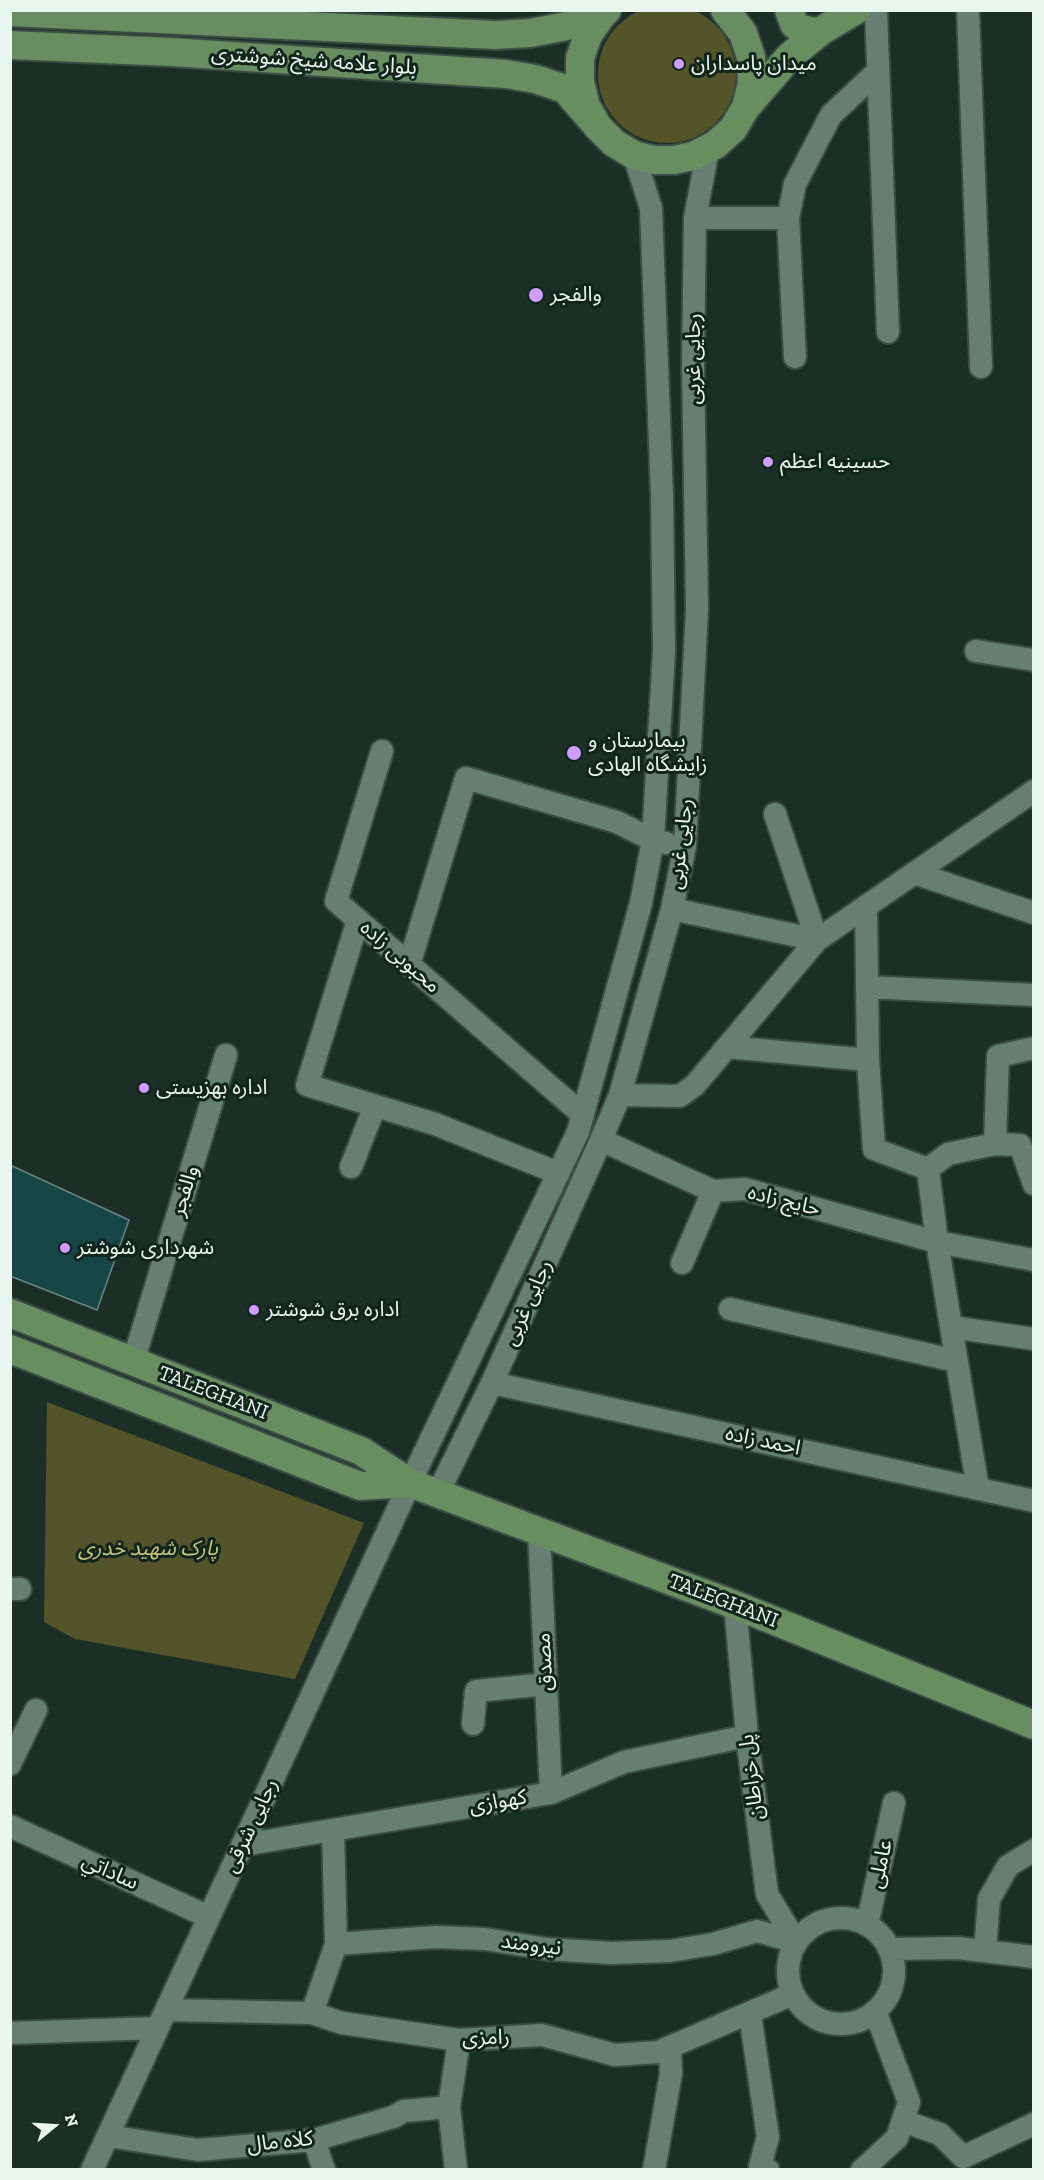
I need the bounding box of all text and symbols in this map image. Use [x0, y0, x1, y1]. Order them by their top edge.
street label: بلوار علامه شیخ شوشتری [210, 41, 418, 81]
place label: میدان پاسداران [691, 51, 817, 77]
marker: میدان پاسداران [672, 57, 686, 71]
place label: والفجر [550, 282, 602, 308]
marker: والفجر [527, 286, 545, 304]
street label: رجایی غربی [681, 313, 707, 405]
place label: حسینیه اعظم [780, 449, 890, 475]
marker: حسینیه اعظم [761, 455, 775, 469]
place label: بیمارستان و زایشگاه الهادی [588, 728, 708, 778]
marker: بیمارستان و زایشگاه الهادی [565, 744, 583, 762]
street label: رجایی غربی [663, 797, 699, 891]
street label: محبوبی زاده [355, 915, 445, 999]
place label: اداره بهزیستی [156, 1075, 268, 1101]
marker: اداره بهزیستی [137, 1081, 151, 1095]
street label: والفجر [165, 1162, 205, 1220]
street label: حایج زاده [745, 1180, 823, 1222]
place label: شهرداری شوشتر [77, 1235, 214, 1261]
marker: شهرداری شوشتر [58, 1241, 72, 1255]
street label: رجایی غربی [498, 1256, 558, 1350]
place label: اداره برق شوشتر [266, 1297, 399, 1323]
marker: اداره برق شوشتر [247, 1303, 261, 1317]
street label: TALEGHANI [155, 1361, 271, 1425]
street label: احمد زاده [723, 1421, 803, 1461]
park label: پارک شهید خدری [78, 1536, 218, 1562]
street label: TALEGHANI [665, 1569, 781, 1633]
street label: مصدق [531, 1632, 559, 1692]
street label: پل خراطان [734, 1733, 770, 1821]
street label: رجایی شرقی [218, 1775, 284, 1877]
street label: کهوازی [467, 1785, 529, 1819]
street label: عاملی [864, 1837, 898, 1891]
street label: ساداتي [78, 1848, 142, 1896]
street label: نیرومند [499, 1929, 563, 1961]
street label: رامزی [462, 2025, 510, 2051]
north arrow [24, 2096, 84, 2156]
text: N [61, 2112, 83, 2129]
street label: کلاه مال [246, 2126, 314, 2158]

